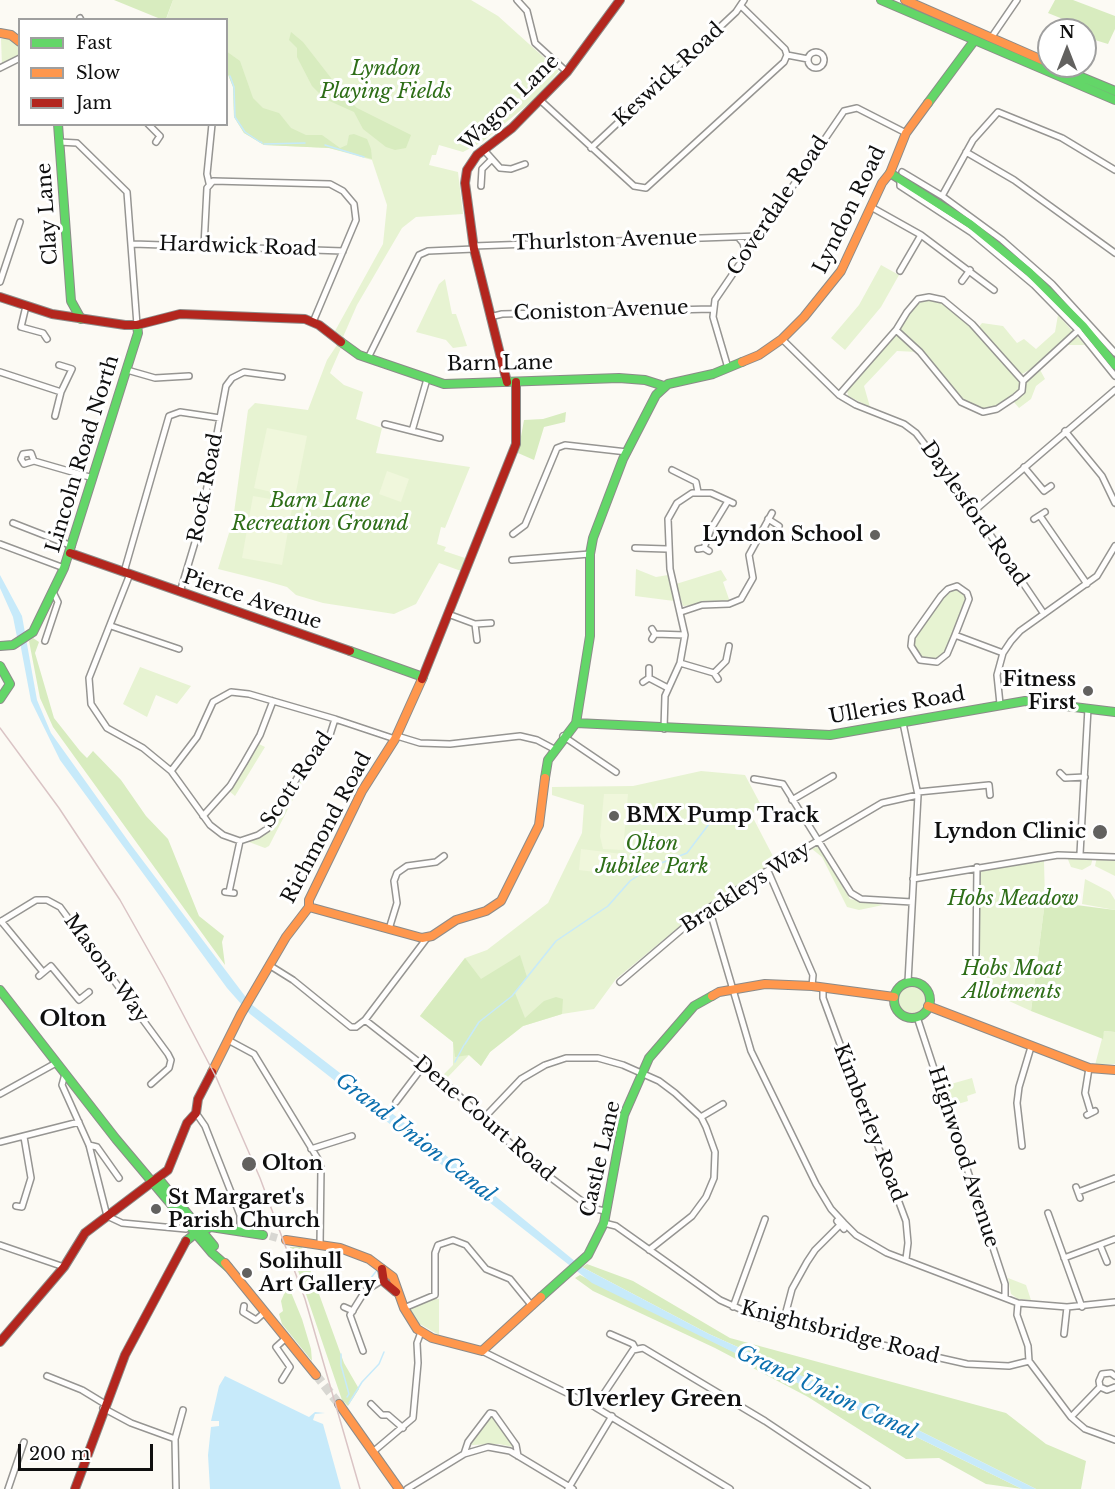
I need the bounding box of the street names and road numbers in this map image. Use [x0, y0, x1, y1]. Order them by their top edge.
street label: Keswick Road [609, 18, 729, 132]
street label: Wagon Lane [456, 50, 564, 156]
street label: Coverdale Road [723, 132, 833, 280]
street label: Lyndon Road [809, 142, 891, 278]
street label: Clay Lane [32, 162, 64, 266]
street label: Thurlston Avenue [512, 226, 698, 256]
street label: Hardwick Road [159, 232, 317, 262]
street label: Coniston Avenue [513, 296, 689, 326]
street label: Barn Lane [447, 351, 553, 377]
street label: Lincoln Road North [42, 352, 124, 556]
street label: Rock Road [184, 431, 228, 545]
street label: Daylesford Road [915, 437, 1033, 591]
street label: Pierce Avenue [179, 565, 325, 635]
street label: Ulleries Road [827, 682, 967, 730]
street label: Scott Road [256, 727, 338, 833]
street label: Richmond Road [277, 748, 377, 908]
street label: Brackleys Way [677, 837, 815, 939]
street label: Masons Way [58, 910, 154, 1028]
street label: Kimberley Road [828, 1041, 910, 1205]
street label: Dene Court Road [409, 1051, 559, 1187]
street label: Highwood Avenue [922, 1063, 1004, 1251]
street label: Castle Lane [576, 1099, 626, 1219]
street label: Knightsbridge Road [738, 1297, 942, 1369]

